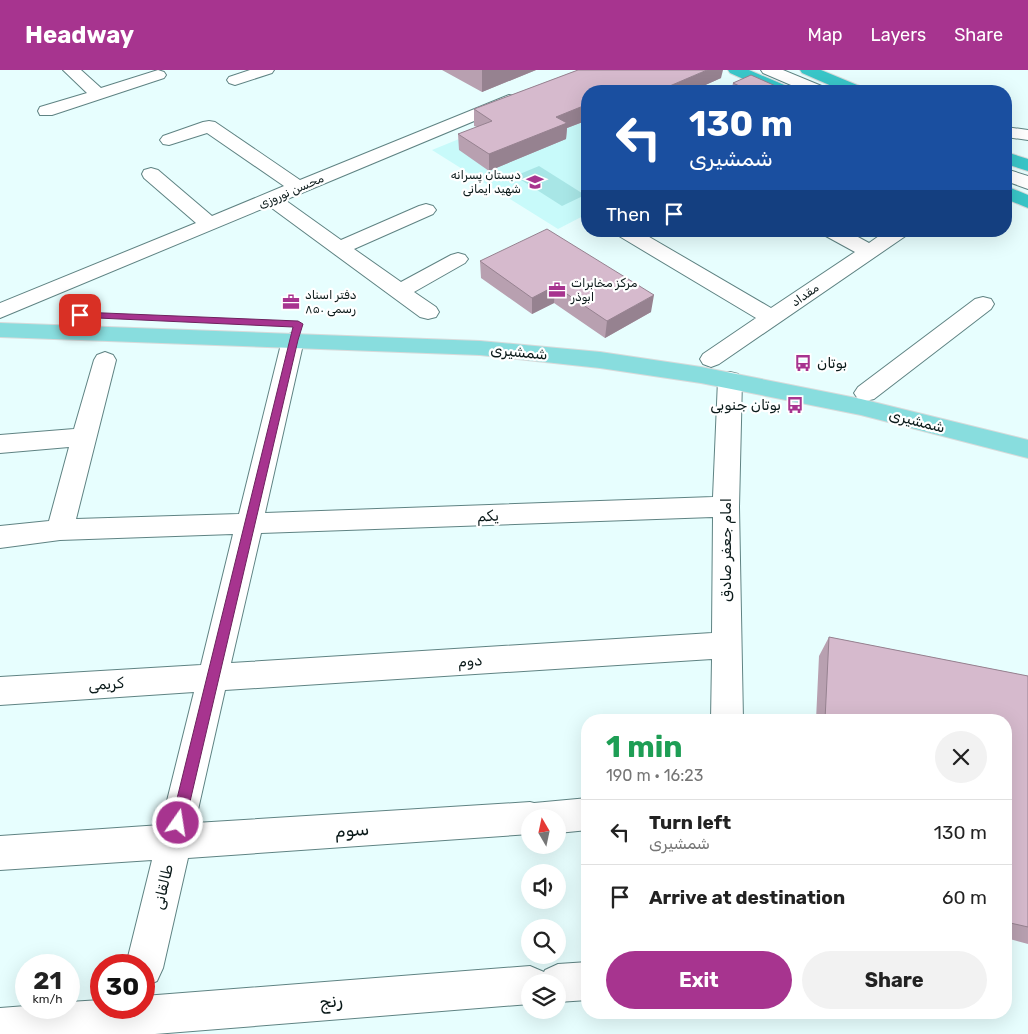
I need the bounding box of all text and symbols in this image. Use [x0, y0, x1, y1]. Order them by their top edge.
text: Headway [25, 21, 134, 49]
text: Map [808, 24, 843, 46]
text: Layers [871, 24, 926, 46]
text: Share [954, 24, 1003, 46]
text: 130 m [689, 103, 793, 145]
icon: left [606, 105, 671, 170]
text: شمشیری [689, 145, 773, 172]
place label: دبستان پسرانه شهید ایمانی [451, 168, 521, 197]
street label: محسن نوروزی [256, 171, 327, 212]
school or university icon: دبستان پسرانه شهید ایمانی [525, 172, 545, 192]
icon: arrive [660, 200, 688, 228]
text: Then [606, 203, 650, 226]
place label: مرکز مخابرات ابوذر [570, 276, 638, 305]
office icon: مرکز مخابرات ابوذر [547, 280, 567, 300]
street label: مقداد [789, 280, 822, 309]
place label: دفتر اسناد رسمی ۸۵۰ [305, 288, 357, 317]
office icon: دفتر اسناد رسمی ۸۵۰ [281, 292, 301, 312]
pin [59, 294, 101, 336]
icon: arrive [66, 301, 94, 329]
street label: شمشیری [490, 341, 548, 363]
bus stop icon: بوتان [793, 353, 813, 373]
place label: بوتان [817, 354, 847, 372]
bus stop icon: بوتان جنوبی [785, 395, 805, 415]
place label: بوتان جنوبی [710, 396, 781, 414]
street label: شمشیری [887, 405, 947, 437]
street label: امام جعفر صادق [717, 498, 736, 602]
street label: یکم [477, 507, 499, 526]
street label: دوم [457, 651, 483, 672]
street label: کریمی [88, 674, 125, 694]
text: 1 min [606, 729, 683, 765]
button: close [935, 731, 987, 783]
text: 190 m · 16:23 [606, 766, 703, 785]
position arrow [151, 796, 203, 848]
north arrow [521, 809, 566, 854]
map controls [521, 809, 566, 1019]
text: Turn left [649, 811, 731, 834]
street label: سوم [334, 818, 370, 842]
icon: left [606, 818, 634, 846]
text: 130 m [934, 821, 987, 844]
text: شمشیری [649, 834, 710, 853]
street label: طالقانی [149, 863, 177, 911]
button: sound [521, 864, 566, 909]
icon: arrive [606, 883, 634, 911]
text: Arrive at destination [649, 886, 845, 909]
text: 60 m [942, 886, 987, 909]
button: search [521, 919, 566, 964]
button: Exit [606, 951, 792, 1009]
button: Share [802, 951, 987, 1009]
speed limit sign: 30 [90, 954, 155, 1019]
text: 21 [33, 966, 62, 995]
button: layers [521, 974, 566, 1019]
street label: رنج [318, 989, 344, 1014]
text: km/h [33, 992, 62, 1006]

